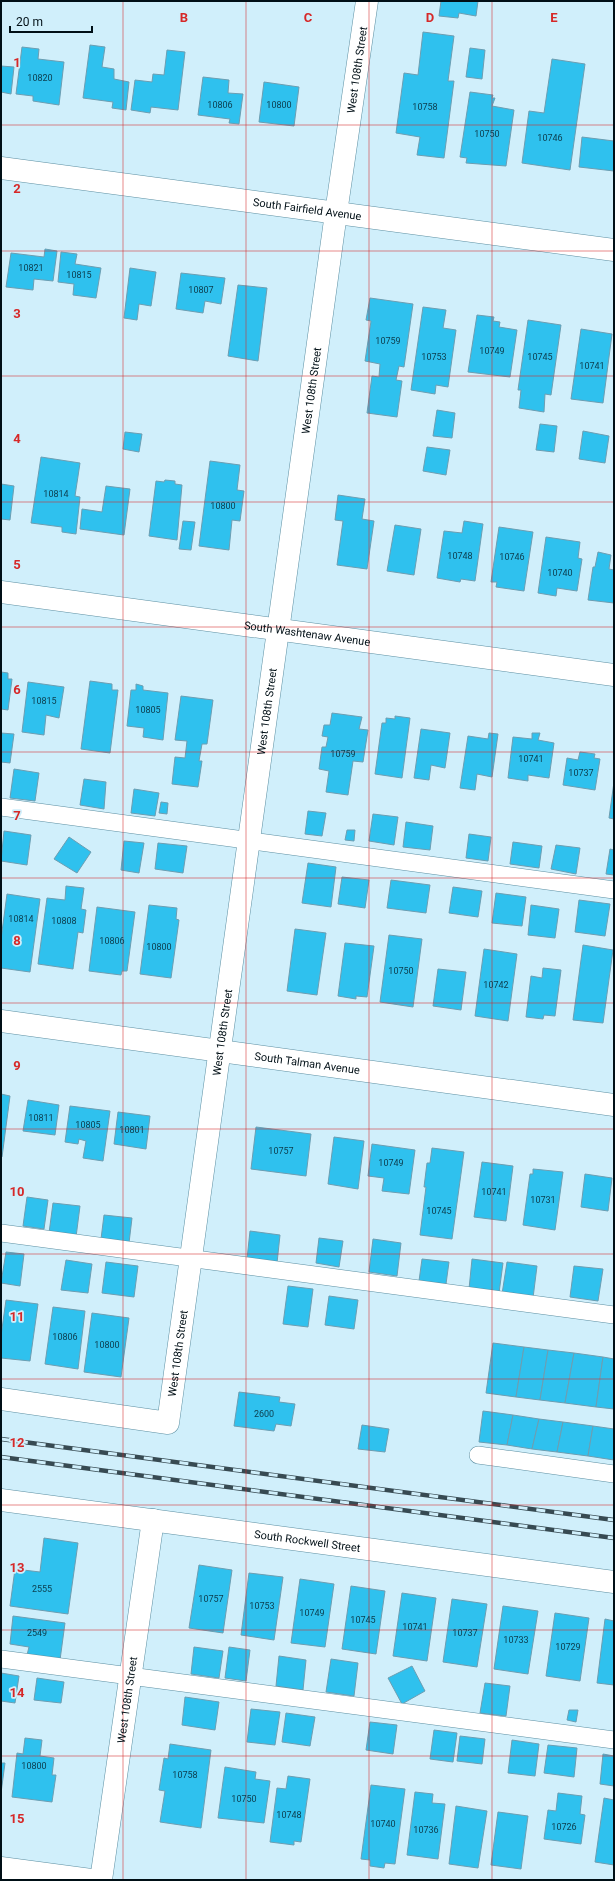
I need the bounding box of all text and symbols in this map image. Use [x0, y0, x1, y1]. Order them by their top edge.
scale bar [10, 8, 92, 34]
text: B [180, 10, 188, 25]
text: C [304, 10, 313, 25]
text: D [426, 10, 434, 25]
text: E [550, 10, 558, 25]
text: 20 m [16, 15, 43, 29]
street label: West 108th Street [344, 25, 370, 114]
text: 1 [13, 55, 21, 70]
house number: 10820 [27, 73, 53, 83]
house number: 10806 [207, 100, 233, 110]
house number: 10800 [266, 100, 292, 110]
house number: 10758 [412, 102, 438, 112]
house number: 10750 [474, 129, 500, 139]
house number: 10746 [537, 133, 563, 143]
text: 2 [13, 181, 21, 196]
street label: South Fairfield Avenue [252, 195, 362, 223]
house number: 10821 [18, 263, 44, 273]
house number: 10815 [66, 270, 92, 280]
house number: 10807 [188, 285, 214, 295]
text: 3 [13, 306, 21, 321]
house number: 10759 [375, 336, 401, 346]
street label: West 108th Street [299, 346, 324, 435]
house number: 10749 [479, 346, 505, 356]
house number: 10753 [421, 352, 447, 362]
house number: 10745 [527, 352, 553, 362]
house number: 10741 [579, 361, 605, 371]
text: 4 [13, 431, 21, 446]
house number: 10814 [43, 489, 69, 499]
house number: 10800 [210, 501, 236, 511]
house number: 10748 [447, 551, 473, 561]
house number: 10746 [499, 552, 525, 562]
text: 5 [13, 557, 21, 572]
house number: 10740 [547, 568, 573, 578]
street label: South Washtenaw Avenue [243, 618, 371, 648]
street label: West 108th Street [254, 667, 279, 756]
text: 6 [13, 682, 21, 697]
house number: 10815 [31, 696, 57, 706]
house number: 10805 [135, 705, 161, 715]
house number: 10759 [330, 749, 356, 759]
house number: 10741 [518, 754, 544, 764]
house number: 10737 [568, 768, 594, 778]
text: 7 [13, 808, 21, 823]
house number: 10814 [8, 914, 34, 924]
house number: 10808 [51, 916, 77, 926]
text: 8 [13, 933, 21, 948]
house number: 10806 [99, 936, 125, 946]
house number: 10800 [146, 942, 172, 952]
house number: 10750 [388, 966, 414, 976]
house number: 10742 [483, 980, 509, 990]
street label: West 108th Street [210, 988, 235, 1077]
street label: South Talman Avenue [254, 1049, 361, 1077]
text: 9 [13, 1058, 21, 1073]
house number: 10811 [28, 1113, 54, 1123]
house number: 10805 [75, 1120, 101, 1130]
house number: 10801 [119, 1125, 145, 1135]
house number: 10757 [268, 1146, 294, 1156]
house number: 10749 [378, 1158, 404, 1168]
text: 10 [10, 1184, 24, 1199]
house number: 10741 [481, 1187, 507, 1197]
house number: 10731 [530, 1195, 556, 1205]
house number: 10745 [426, 1206, 452, 1216]
text: 11 [10, 1309, 24, 1324]
street label: West 108th Street [165, 1309, 190, 1398]
house number: 10806 [52, 1332, 78, 1342]
house number: 10800 [94, 1340, 120, 1350]
house number: 2600 [254, 1409, 274, 1419]
text: 12 [10, 1435, 24, 1450]
street label: South Rockwell Street [253, 1527, 362, 1555]
text: 13 [10, 1560, 24, 1575]
house number: 2555 [32, 1584, 52, 1594]
house number: 10757 [198, 1594, 224, 1604]
house number: 10753 [249, 1601, 275, 1611]
house number: 10749 [299, 1608, 325, 1618]
house number: 10745 [350, 1615, 376, 1625]
house number: 10741 [402, 1622, 428, 1632]
house number: 2549 [27, 1628, 47, 1638]
house number: 10737 [452, 1628, 478, 1638]
house number: 10733 [503, 1635, 529, 1645]
house number: 10729 [555, 1642, 581, 1652]
street label: West 108th Street [114, 1655, 140, 1744]
text: 14 [10, 1685, 25, 1700]
house number: 10800 [21, 1761, 47, 1771]
house number: 10758 [172, 1770, 198, 1780]
house number: 10750 [231, 1794, 257, 1804]
house number: 10748 [276, 1810, 302, 1820]
text: 15 [10, 1811, 24, 1826]
house number: 10740 [370, 1819, 396, 1829]
house number: 10726 [551, 1822, 577, 1832]
house number: 10736 [413, 1825, 439, 1835]

